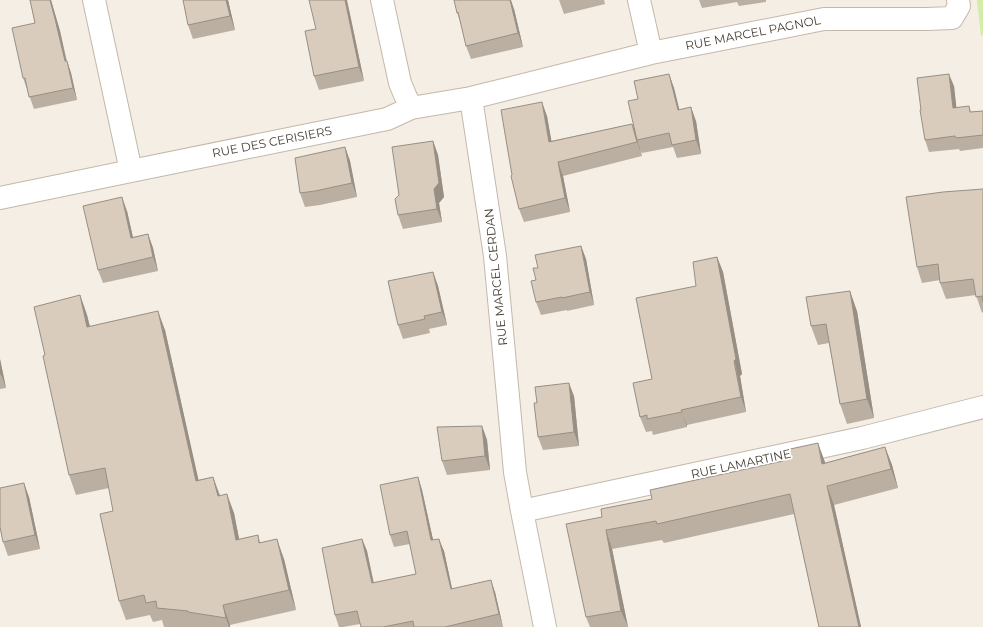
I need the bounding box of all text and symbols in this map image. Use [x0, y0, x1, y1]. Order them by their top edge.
street label: RUE MARCEL PAGNOL [684, 12, 822, 53]
street label: RUE DES CERISIERS [211, 123, 333, 160]
street label: RUE MARCEL CERDAN [481, 208, 510, 347]
street label: RUE LAMARTINE [689, 446, 792, 481]

